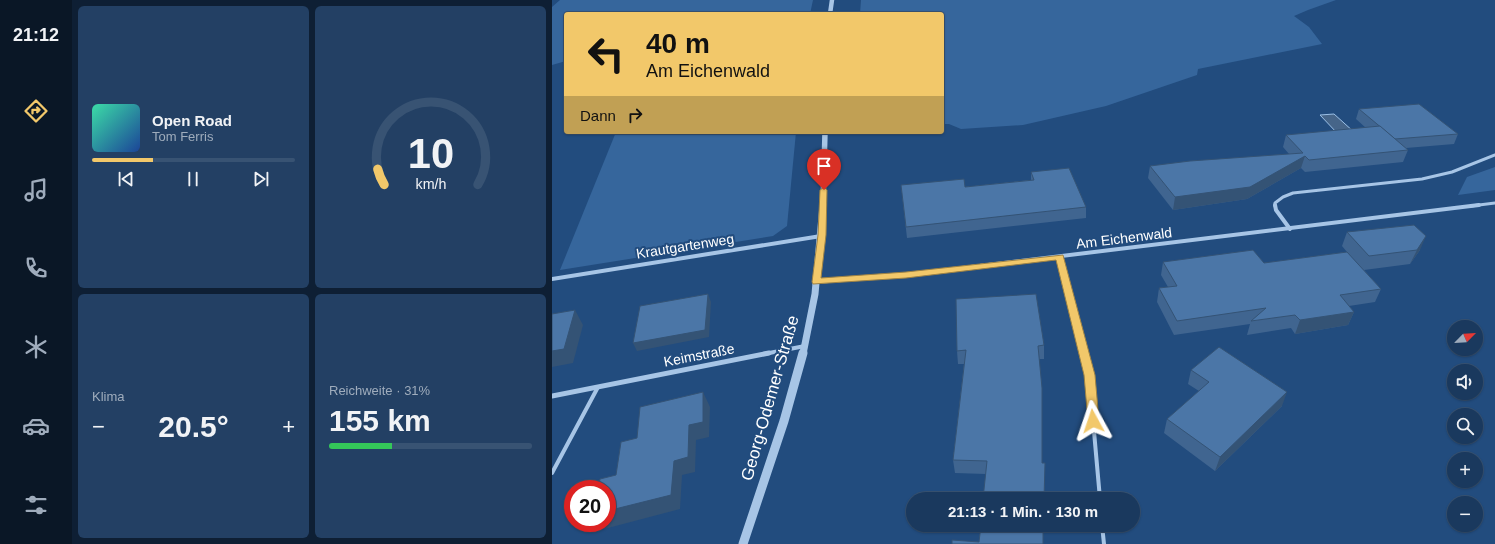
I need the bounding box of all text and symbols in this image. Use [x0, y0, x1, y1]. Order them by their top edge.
text: 21:12 [13, 25, 59, 45]
icon: left [580, 28, 632, 80]
text: 40 m [646, 28, 710, 59]
text: Am Eichenwald [646, 61, 770, 81]
icon: directions [22, 97, 50, 125]
icon: right [624, 104, 646, 126]
text: Dann [580, 107, 616, 124]
text: Open Road [152, 112, 232, 129]
text: Tom Ferris [152, 129, 213, 144]
text: 10 [407, 130, 454, 177]
pin [807, 149, 841, 190]
icon: arrive [813, 155, 835, 177]
icon: previous [115, 168, 137, 190]
icon: pause [182, 168, 204, 190]
icon: next [250, 168, 272, 190]
icon: music [22, 176, 50, 204]
text: km/h [415, 176, 446, 192]
street label: Am Eichenwald [1075, 224, 1173, 252]
street label: Krautgartenweg [635, 230, 735, 262]
icon: phone [22, 254, 50, 282]
street label: Georg-Odemer-Straße [737, 313, 803, 483]
north arrow [1447, 320, 1483, 356]
map controls [1447, 320, 1483, 532]
icon: climate [22, 333, 50, 361]
street label: Keimstraße [662, 340, 736, 370]
button: sound [1447, 364, 1483, 400]
text: Reichweite · 31% [329, 383, 430, 398]
text: Klima [92, 389, 125, 404]
position arrow [1072, 400, 1114, 442]
text: 155 km [329, 404, 431, 437]
button: search [1447, 408, 1483, 444]
text: 20.5° [158, 410, 229, 443]
icon: car [22, 412, 50, 440]
text: − [92, 414, 105, 439]
text: + [282, 414, 295, 439]
button: + [1447, 452, 1483, 488]
speed limit sign: 20 [564, 480, 616, 532]
icon: filters [22, 491, 50, 519]
button: − [1447, 496, 1483, 532]
text: 21:13 · 1 Min. · 130 m [948, 503, 1098, 520]

